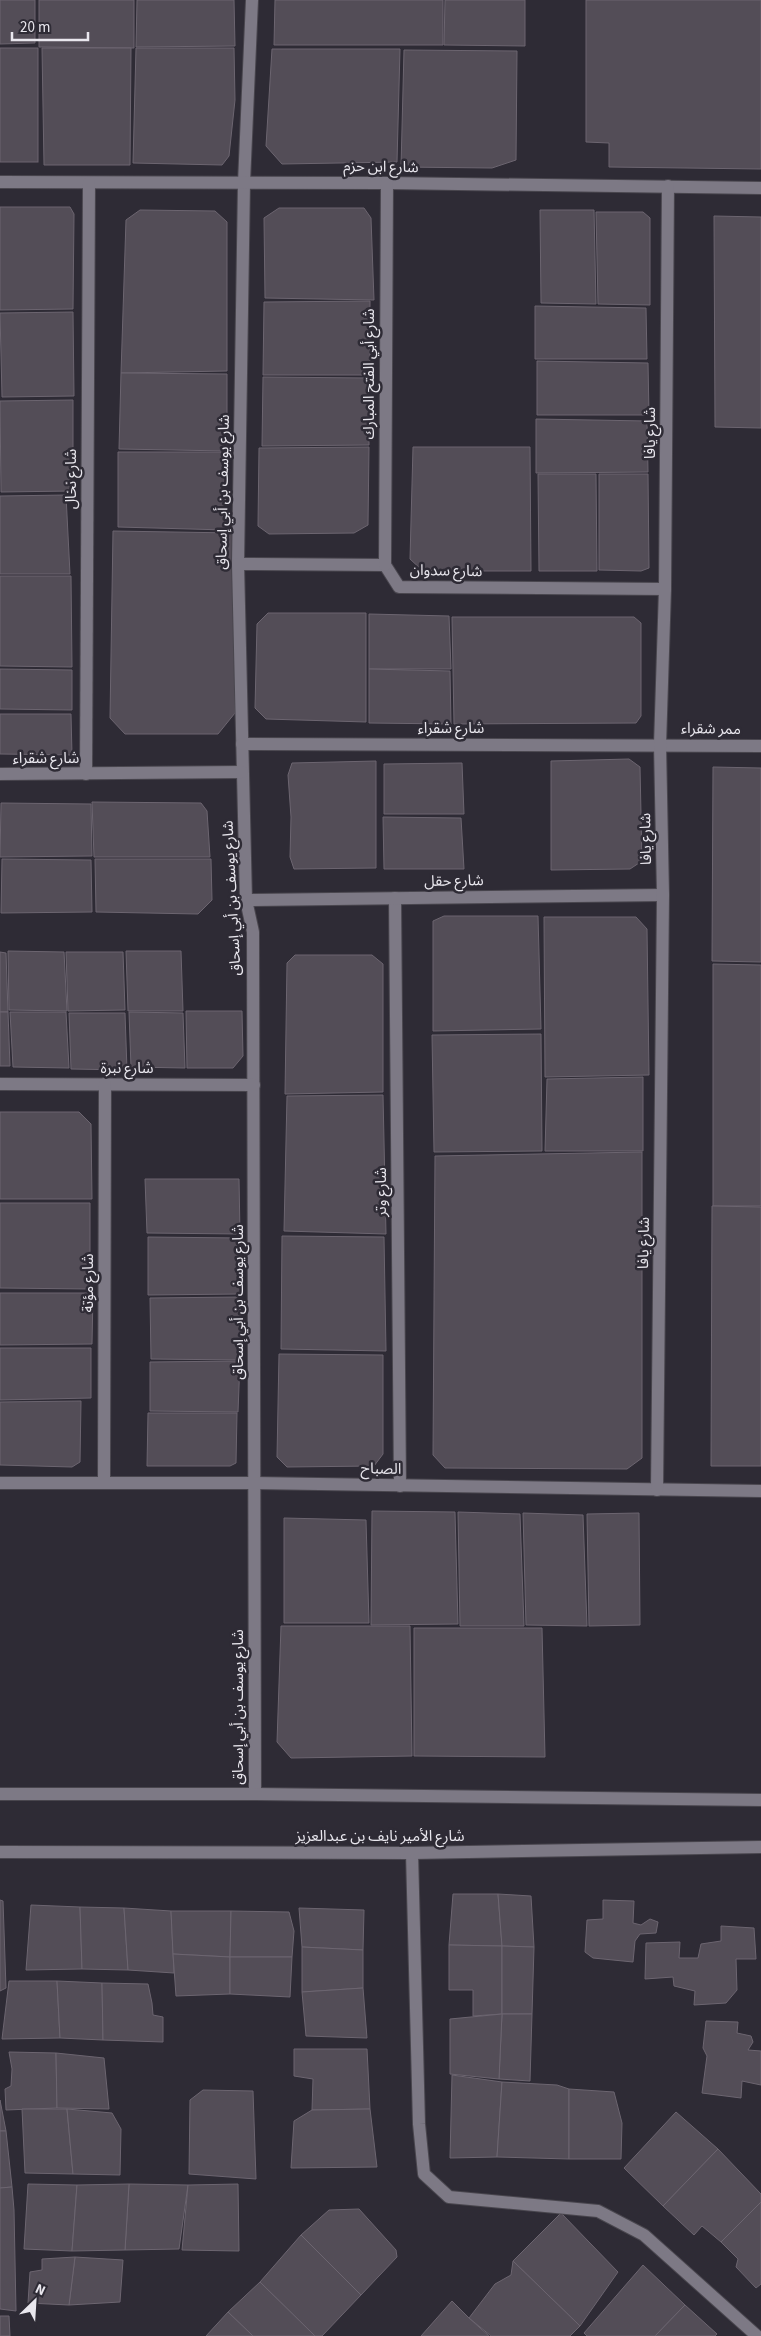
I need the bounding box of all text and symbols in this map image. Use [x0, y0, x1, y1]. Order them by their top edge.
scale bar [12, 10, 89, 42]
text: 20 m [20, 17, 50, 38]
street label: شارع ابن حزم [343, 156, 419, 179]
street label: شارع أبي الفتح المبارك [359, 308, 381, 440]
street label: شارع يافا [640, 407, 662, 459]
street label: شارع يوسف بن أبي إسحاق [211, 414, 236, 570]
street label: شارع نخال [61, 448, 83, 509]
street label: شارع سدوان [410, 560, 483, 583]
street label: شارع شقراء [418, 718, 485, 740]
street label: ممر شقراء [681, 718, 741, 740]
street label: شارع شقراء [13, 748, 80, 770]
street label: شارع يافا [635, 812, 658, 865]
street label: شارع يوسف بن أبي إسحاق [217, 820, 248, 976]
street label: شارع حقل [424, 870, 484, 893]
street label: شارع نبرة [101, 1058, 154, 1080]
street label: شارع وتر [371, 1167, 393, 1218]
street label: شارع يافا [633, 1217, 656, 1269]
street label: شارع يوسف بن أبي إسحاق [228, 1224, 250, 1380]
street label: شارع مؤتة [78, 1253, 100, 1312]
street label: الصباح [360, 1458, 402, 1481]
street label: شارع يوسف بن أبي إسحاق [228, 1629, 250, 1785]
street label: شارع الأمير نايف بن عبدالعزيز [294, 1826, 465, 1848]
north arrow [10, 2276, 60, 2326]
text: N [32, 2279, 49, 2301]

